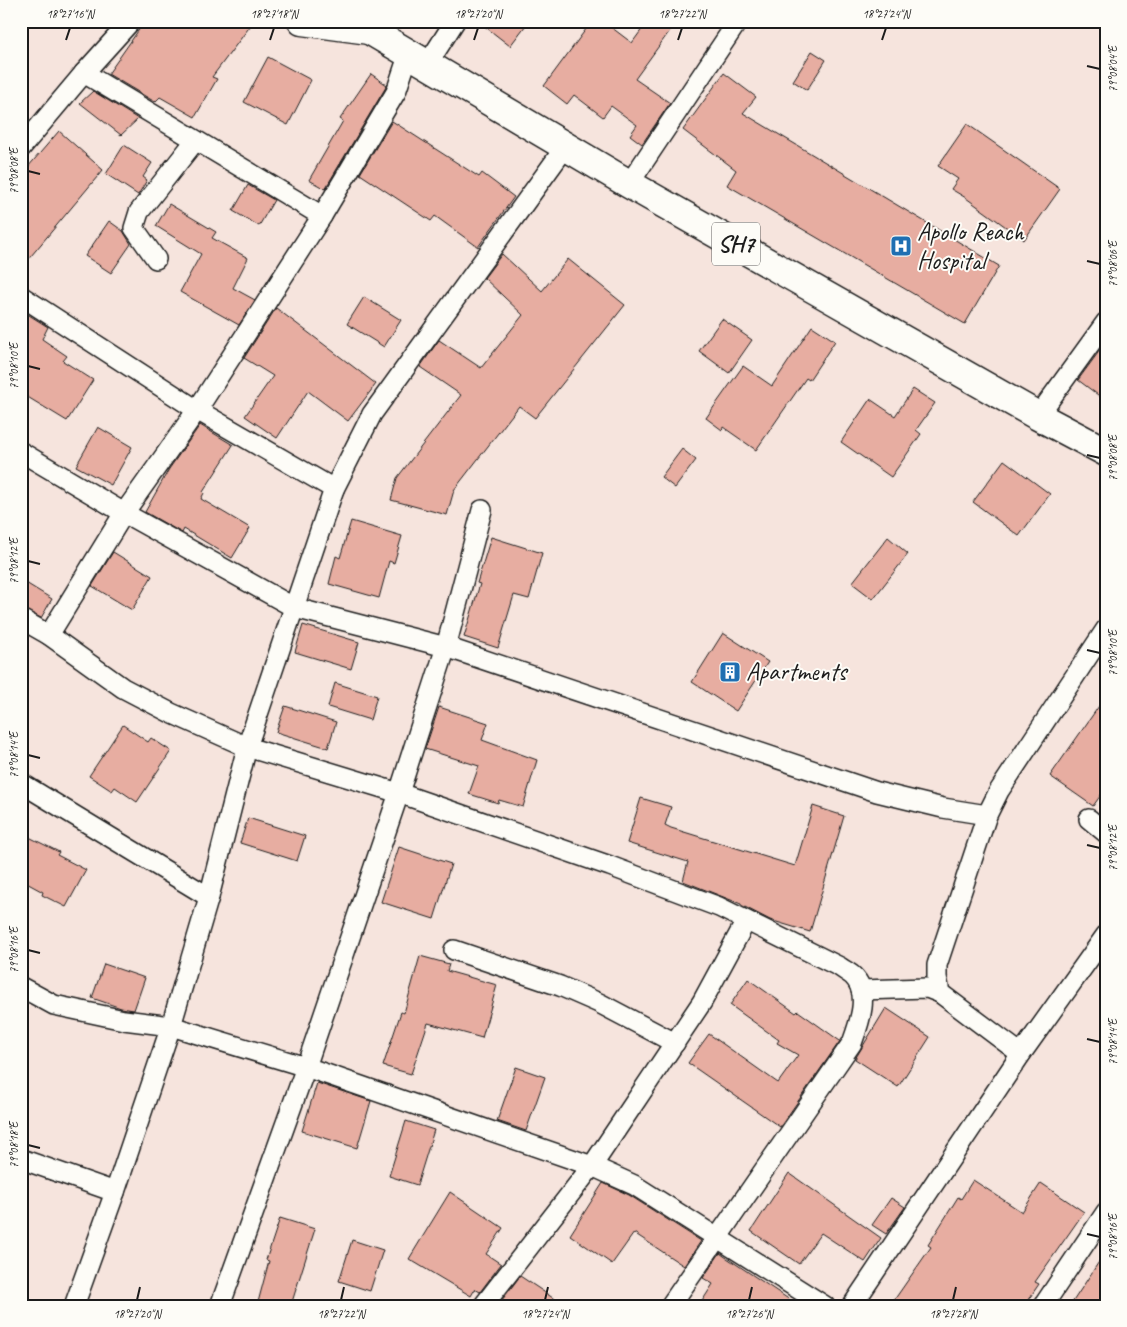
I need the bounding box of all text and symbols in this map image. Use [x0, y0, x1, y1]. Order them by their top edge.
text: 18°27'16"N [46, 6, 95, 22]
text: 18°27'18"N [250, 6, 299, 22]
text: 18°27'20"N [454, 6, 503, 22]
text: 18°27'22"N [658, 6, 707, 22]
text: 18°27'24"N [862, 6, 911, 22]
text: 79°08'04"E [1105, 44, 1121, 92]
text: 79°08'08"E [6, 146, 22, 194]
place label: Apollo Reach Hospital [917, 216, 1025, 277]
road number: SH7 [712, 222, 760, 266]
hospital icon: Apollo Reach Hospital [889, 234, 913, 258]
text: 79°08'06"E [1105, 239, 1121, 287]
text: 79°08'10"E [6, 341, 22, 389]
text: 79°08'08"E [1105, 433, 1121, 481]
text: 79°08'12"E [6, 536, 22, 584]
text: 79°08'10"E [1105, 628, 1121, 676]
place label: Apartments [746, 656, 849, 688]
building icon: Apartments [718, 660, 742, 684]
text: 79°08'14"E [6, 730, 22, 778]
text: 79°08'12"E [1105, 823, 1121, 871]
text: 79°08'16"E [6, 925, 22, 973]
text: 79°08'14"E [1105, 1017, 1121, 1065]
text: 79°08'18"E [6, 1120, 22, 1168]
text: 79°08'16"E [1105, 1212, 1121, 1260]
text: 18°27'20"N [113, 1306, 162, 1322]
text: 18°27'22"N [317, 1306, 366, 1322]
text: 18°27'24"N [521, 1306, 570, 1322]
text: 18°27'26"N [725, 1306, 774, 1322]
text: 18°27'28"N [929, 1306, 978, 1322]

